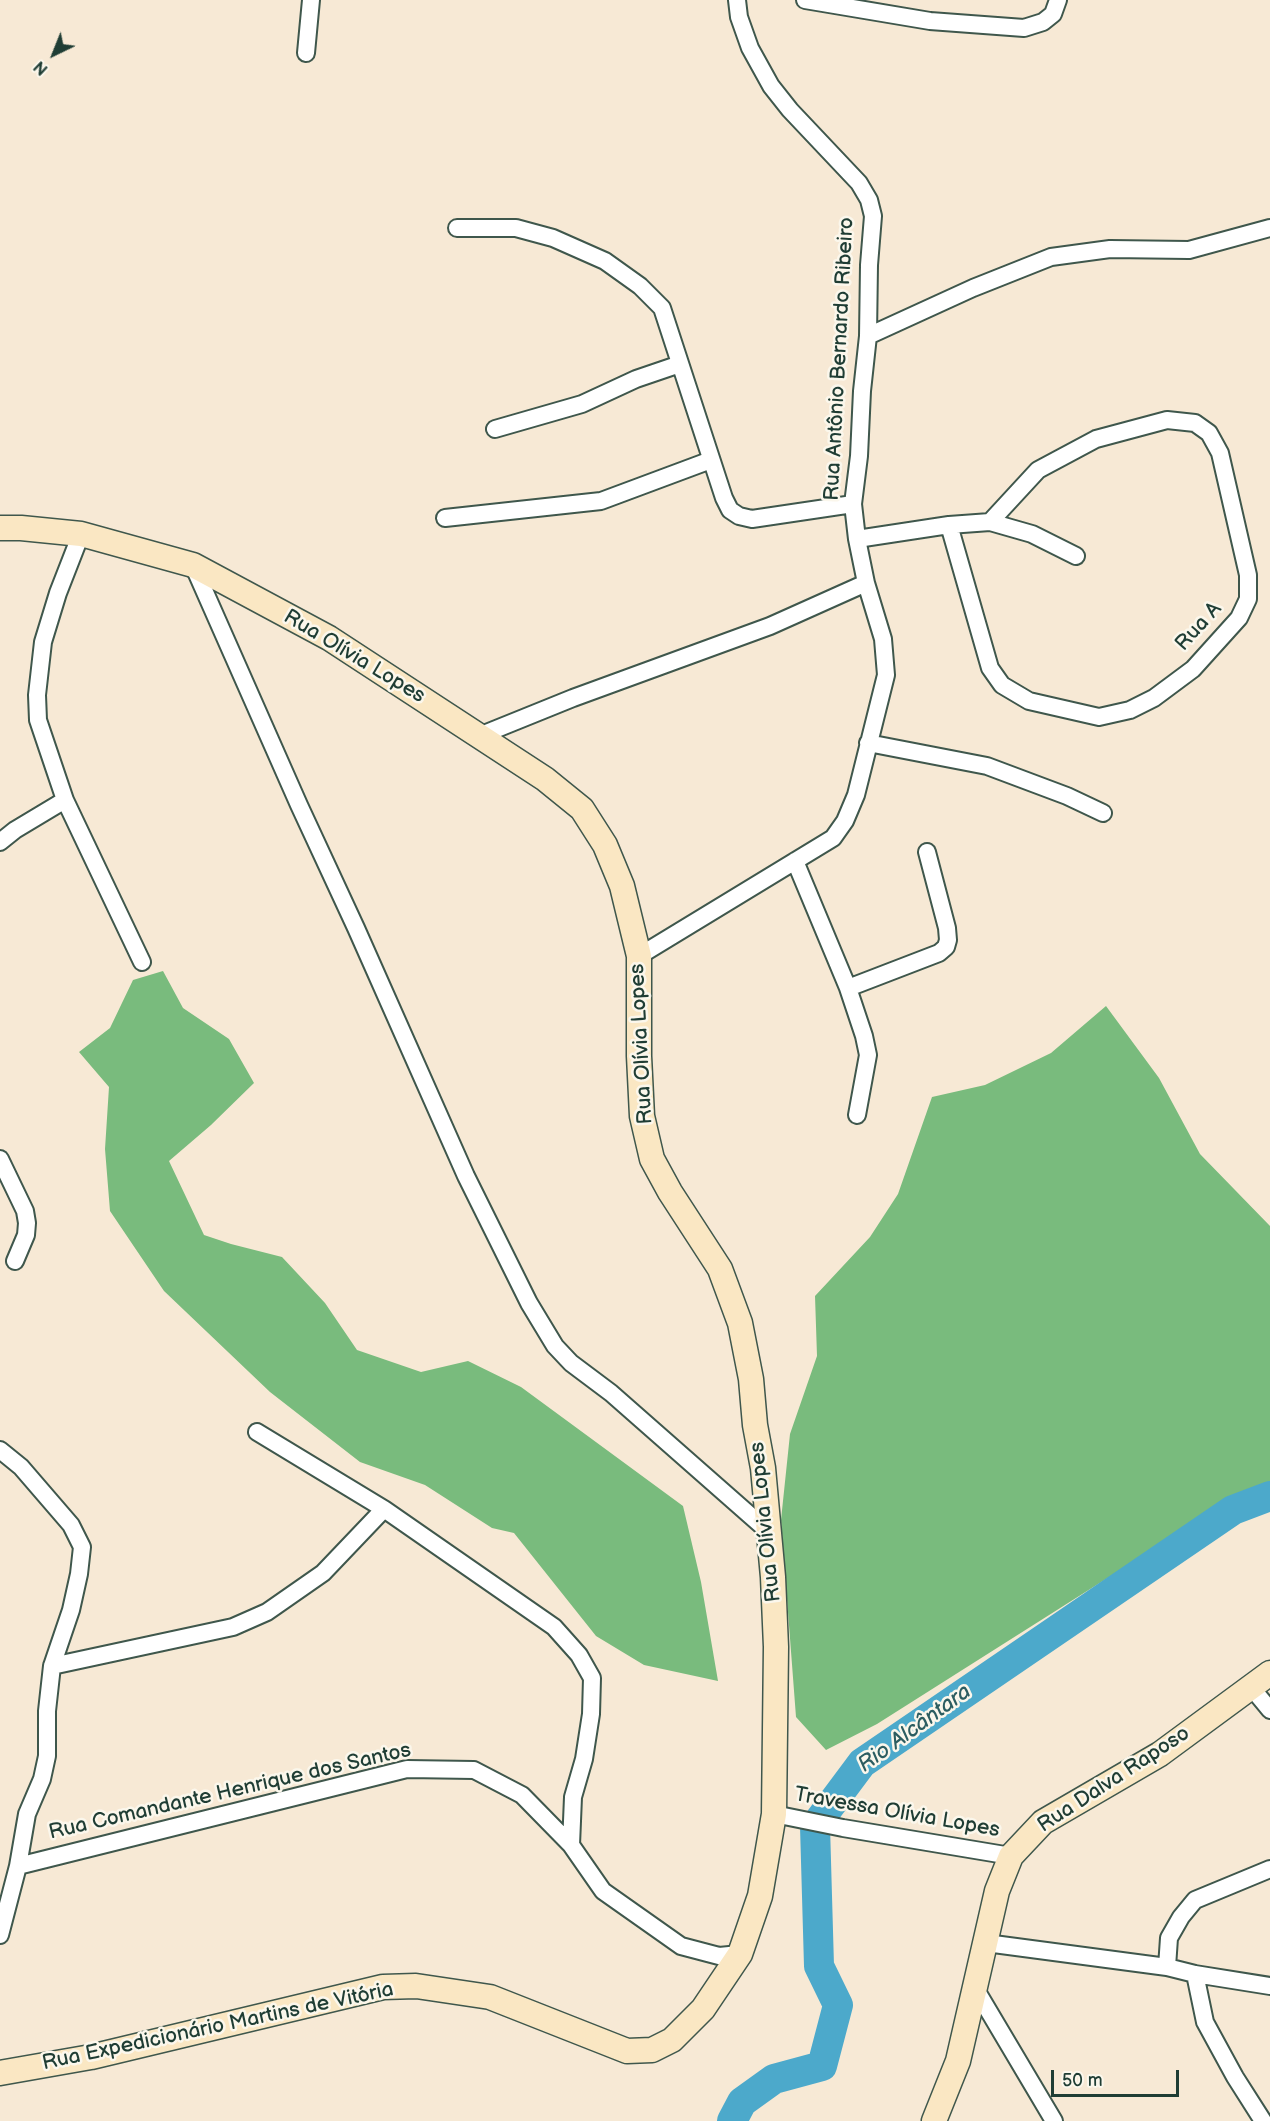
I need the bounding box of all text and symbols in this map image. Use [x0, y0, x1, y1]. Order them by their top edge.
north arrow [24, 24, 84, 84]
text: N [31, 56, 52, 79]
street label: Rua Antônio Bernardo Ribeiro [820, 217, 860, 501]
street label: Rua A [1171, 597, 1227, 657]
street label: Rua Olívia Lopes [279, 605, 429, 709]
street label: Rua Olívia Lopes [625, 963, 659, 1125]
street label: Rua Olívia Lopes [745, 1441, 787, 1603]
water label: Rio Alcântara [853, 1679, 977, 1779]
street label: Rua Dalva Raposo [1033, 1721, 1195, 1839]
street label: Rua Comandante Henrique dos Santos [47, 1738, 413, 1846]
street label: Travessa Olívia Lopes [792, 1783, 1002, 1843]
street label: Rua Expedicionário Martins de Vitória [40, 1977, 396, 2077]
scale bar [1054, 2058, 1182, 2096]
text: 50 m [1062, 2070, 1103, 2091]

